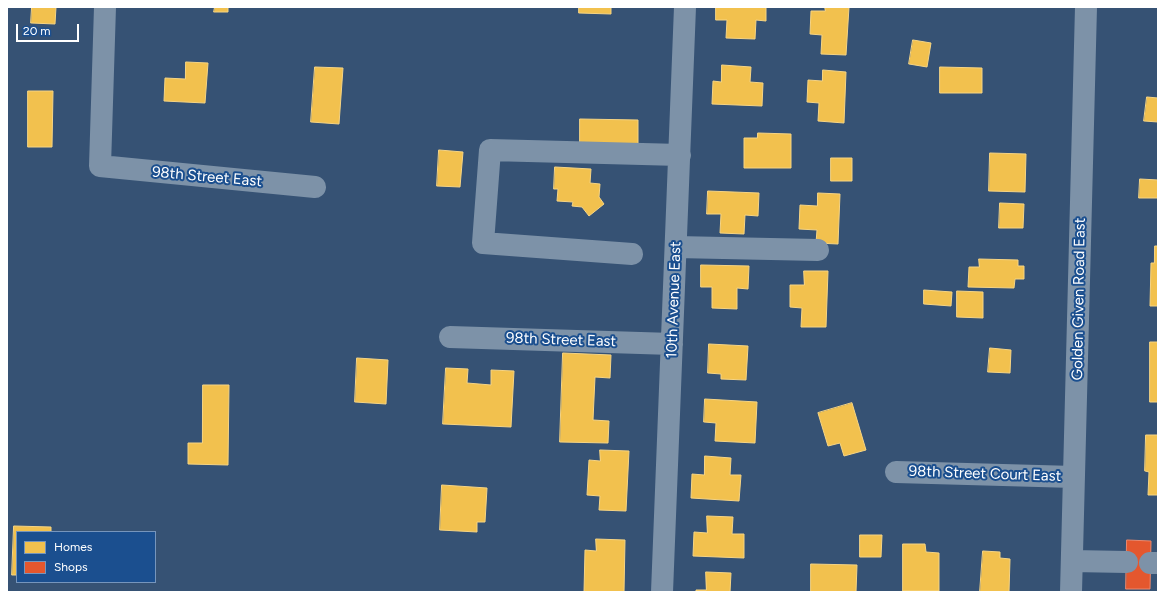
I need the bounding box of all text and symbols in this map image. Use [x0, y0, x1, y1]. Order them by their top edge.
scale bar [18, 16, 81, 42]
text: 20 m [23, 24, 51, 38]
street label: 98th Street East [151, 163, 263, 191]
street label: Golden Given Road East [1069, 218, 1089, 380]
street label: 10th Avenue East [663, 241, 685, 359]
street label: 98th Street East [506, 329, 616, 351]
street label: 98th Street Court East [908, 462, 1062, 486]
legend [16, 531, 156, 583]
text: Homes [54, 540, 92, 554]
text: Shops [54, 560, 88, 574]

